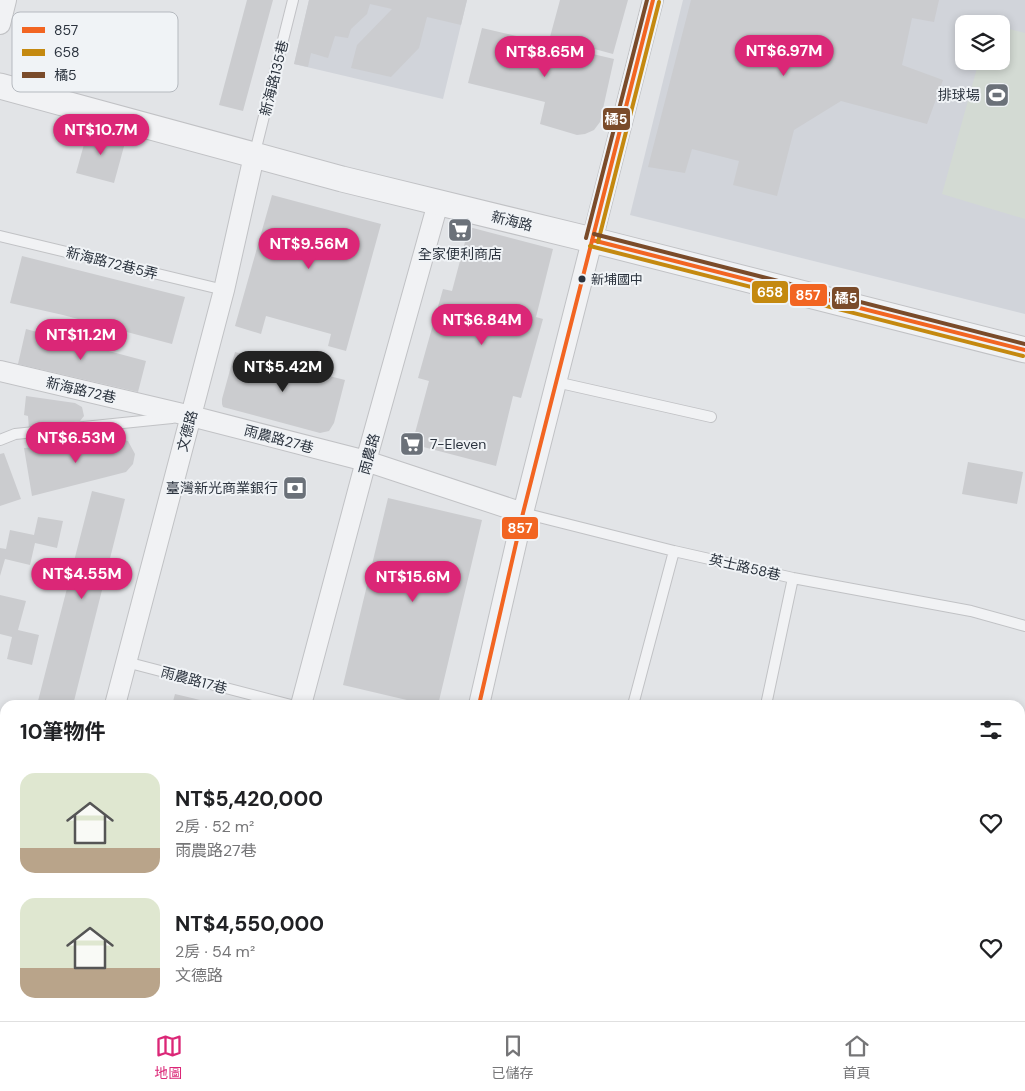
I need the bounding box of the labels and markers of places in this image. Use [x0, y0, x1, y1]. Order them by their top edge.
pin: NT$6.97M [732, 34, 836, 77]
pin: NT$8.65M [493, 36, 597, 78]
sports icon: 排球場 [984, 82, 1010, 108]
place label: 排球場 [938, 86, 980, 104]
pin: NT$10.7M [49, 114, 153, 156]
supermarket icon: 全家便利商店 [447, 217, 473, 243]
pin: NT$9.56M [257, 228, 361, 270]
place label: 全家便利商店 [418, 245, 502, 263]
place label: 新埔國中 [591, 271, 643, 288]
marker: 新埔國中 [577, 274, 587, 284]
pin: NT$6.84M [430, 304, 534, 346]
pin: NT$11.2M [29, 318, 133, 361]
pin: NT$5.42M [231, 350, 335, 393]
pin: NT$6.53M [24, 422, 128, 464]
supermarket icon: 7-Eleven [399, 431, 425, 457]
place label: 7-Eleven [430, 435, 486, 453]
bank icon: 臺灣新光商業銀行 [282, 475, 308, 501]
place label: 臺灣新光商業銀行 [166, 479, 278, 497]
pin: NT$4.55M [30, 558, 134, 600]
pin: NT$15.6M [361, 560, 465, 603]

